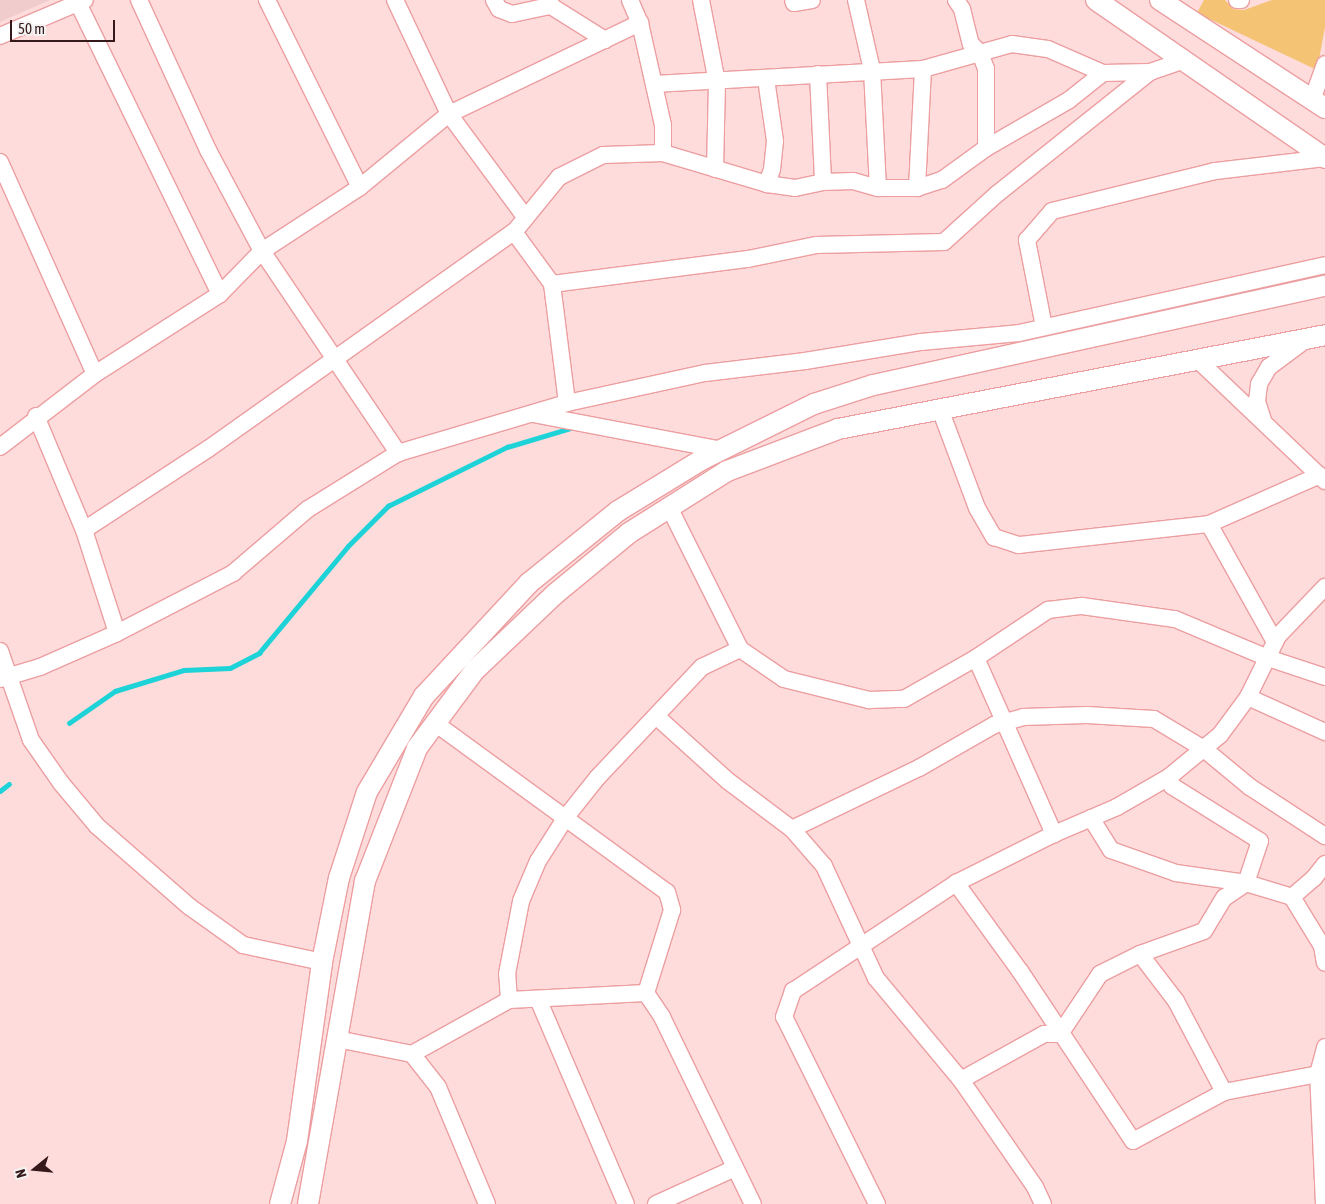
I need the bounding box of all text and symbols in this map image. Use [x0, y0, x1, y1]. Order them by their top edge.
scale bar [12, 10, 118, 42]
text: 50 m [18, 20, 45, 37]
north arrow [10, 1144, 60, 1194]
text: N [12, 1167, 30, 1180]

